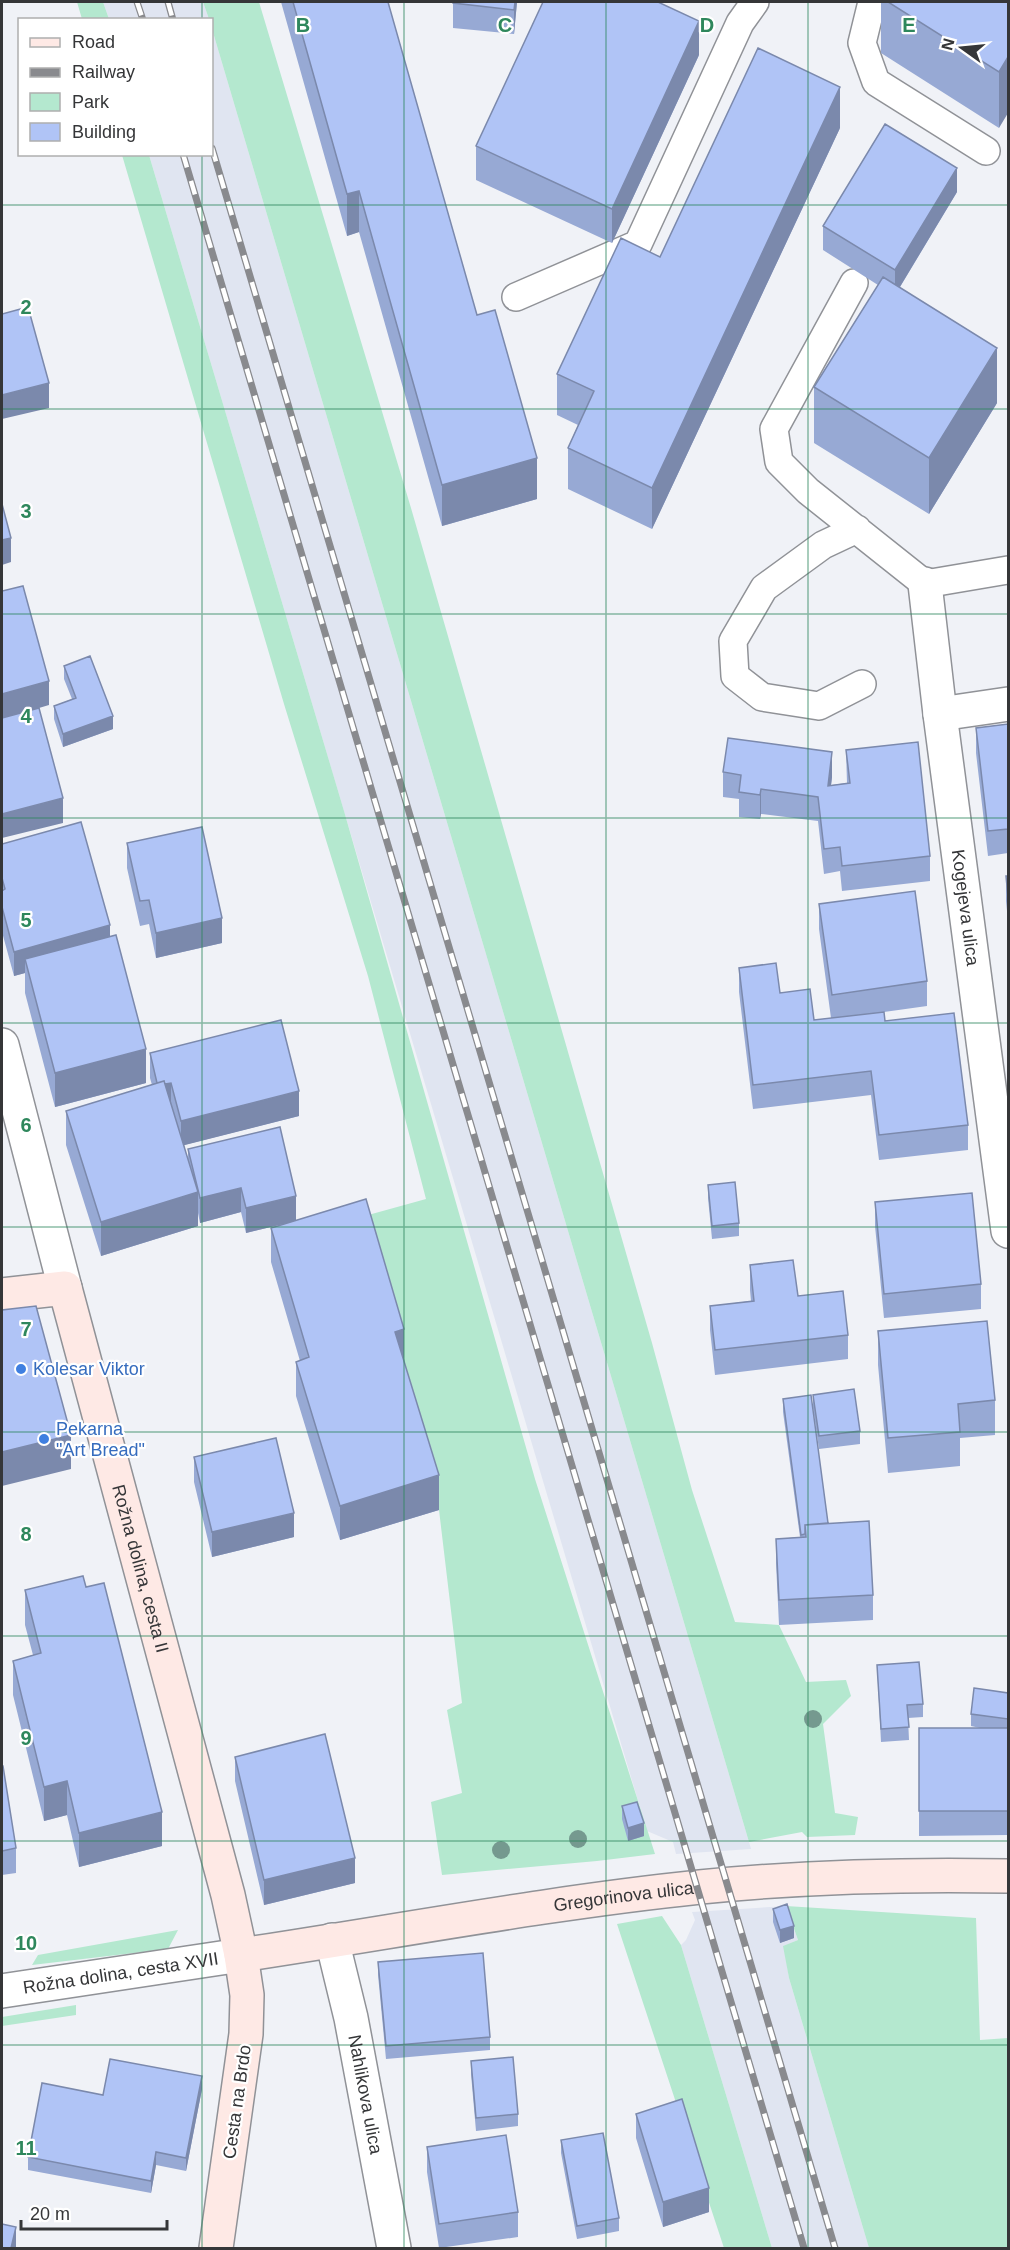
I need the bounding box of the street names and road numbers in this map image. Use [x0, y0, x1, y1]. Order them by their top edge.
street label: Kogejeva ulica [948, 848, 983, 968]
street label: Rožna dolina, cesta II [108, 1482, 172, 1655]
street label: Gregorinova ulica [552, 1878, 696, 1915]
street label: Rožna dolina, cesta XVII [22, 1949, 220, 1998]
street label: Nahlikova ulica [344, 2033, 386, 2157]
street label: Cesta na Brdo [219, 2044, 255, 2160]

